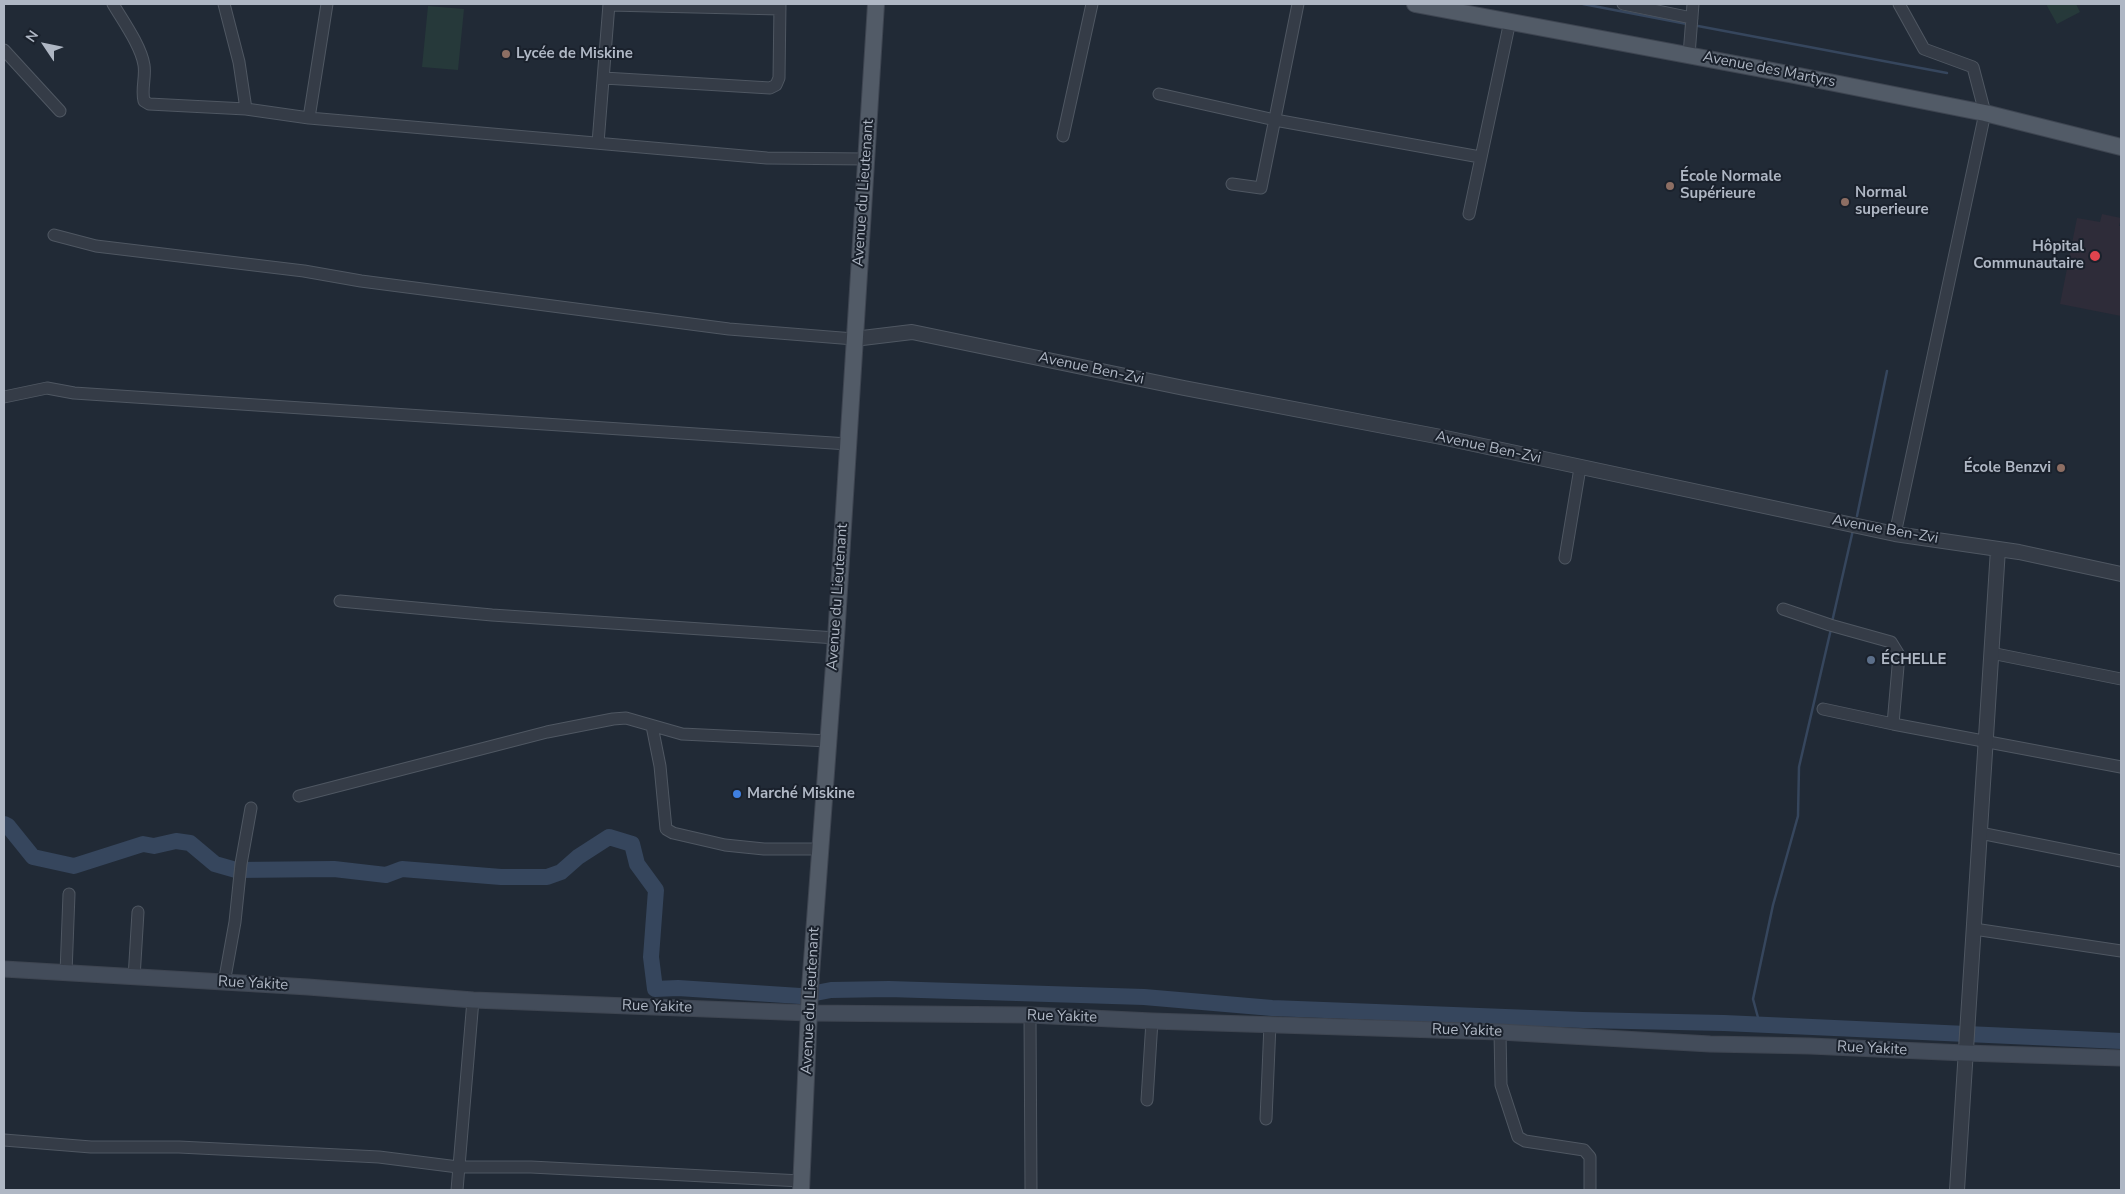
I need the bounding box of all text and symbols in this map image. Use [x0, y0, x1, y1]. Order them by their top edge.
north arrow [20, 20, 70, 70]
text: N [21, 27, 43, 46]
place label: Lycée de Miskine [516, 45, 633, 63]
marker: Lycée de Miskine [500, 48, 512, 60]
street label: Avenue des Martyrs [1701, 48, 1837, 92]
street label: Avenue du Lieutenant [850, 119, 878, 267]
place label: École Normale Supérieure [1680, 168, 1781, 203]
marker: École Normale Supérieure [1664, 180, 1676, 192]
place label: Normal superieure [1855, 184, 1929, 219]
marker: Normal superieure [1839, 196, 1851, 208]
place label: Hôpital Communautaire [1973, 238, 2084, 273]
marker: Hôpital Communautaire [2088, 249, 2102, 263]
street label: Avenue Ben-Zvi [1037, 349, 1145, 389]
street label: Avenue Ben-Zvi [1434, 428, 1542, 468]
place label: École Benzvi [1964, 459, 2051, 477]
marker: École Benzvi [2055, 462, 2067, 474]
street label: Avenue Ben-Zvi [1830, 512, 1940, 548]
street label: Avenue du Lieutenant [824, 523, 852, 671]
place label: ÉCHELLE [1881, 651, 1946, 669]
marker: ÉCHELLE [1865, 654, 1877, 666]
place label: Marché Miskine [747, 785, 855, 803]
marker: Marché Miskine [731, 788, 743, 800]
street label: Avenue du Lieutenant [798, 927, 824, 1075]
street label: Rue Yakite [217, 973, 289, 995]
street label: Rue Yakite [622, 997, 692, 1017]
street label: Rue Yakite [1027, 1007, 1097, 1027]
street label: Rue Yakite [1432, 1021, 1502, 1041]
street label: Rue Yakite [1836, 1038, 1908, 1060]

